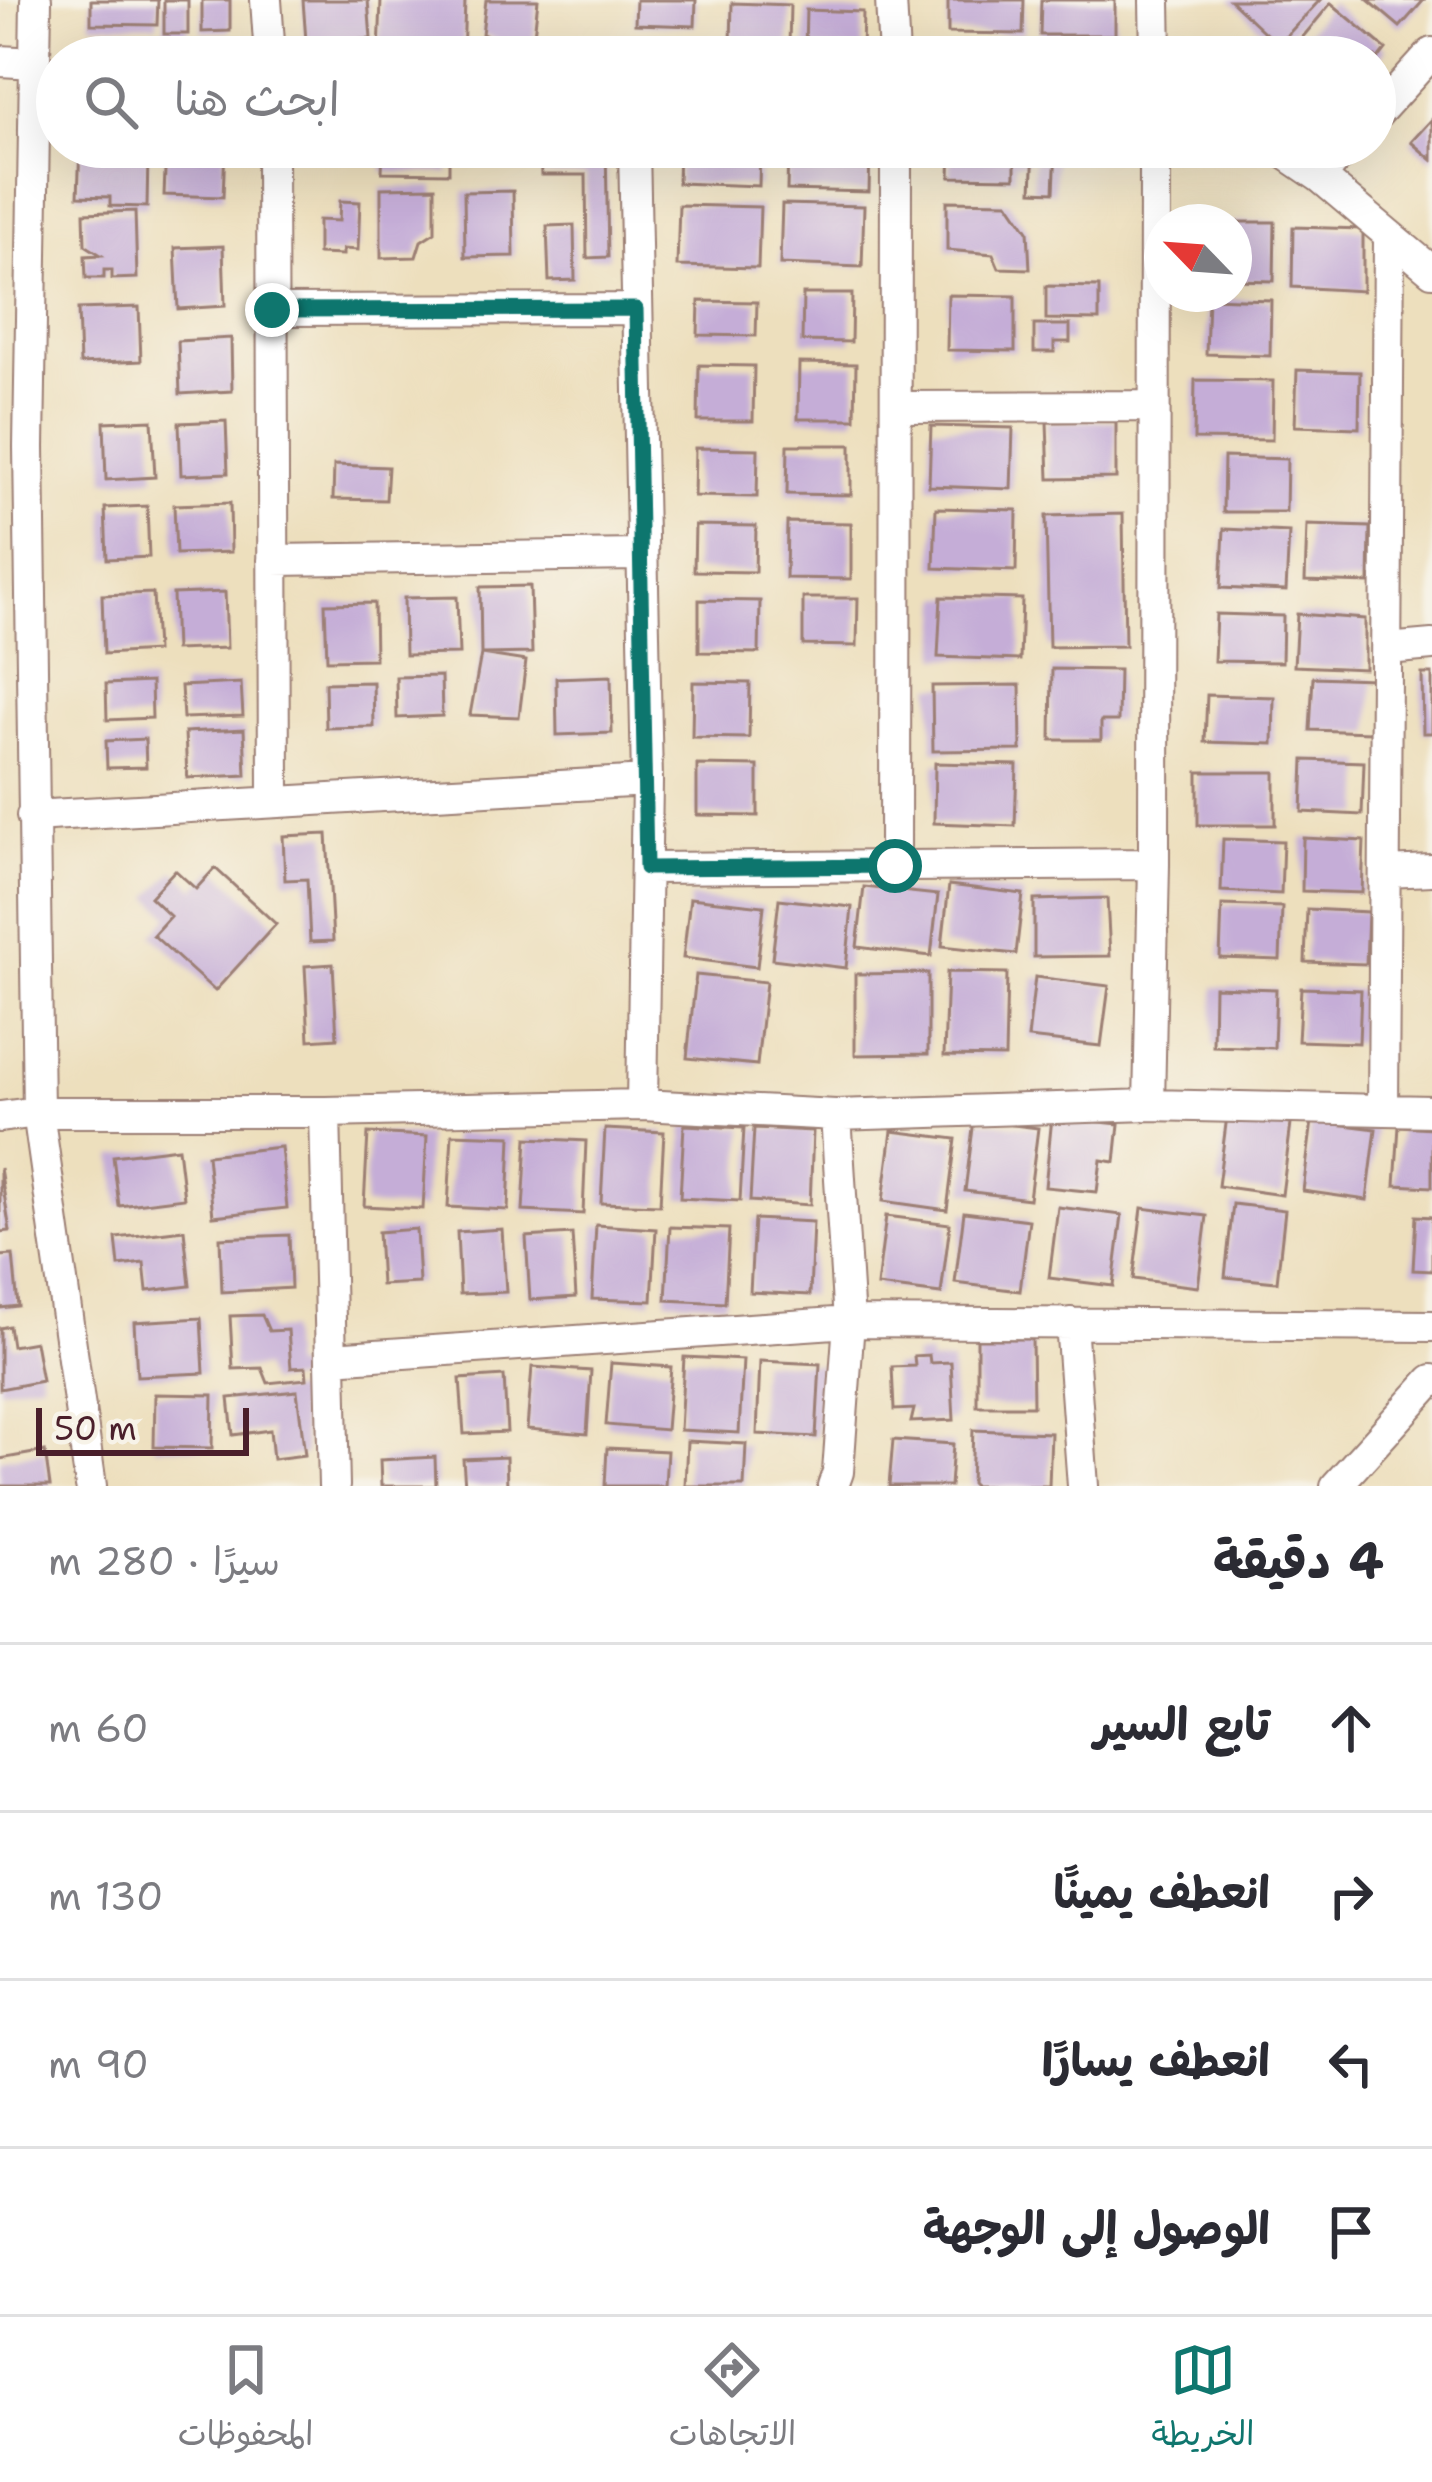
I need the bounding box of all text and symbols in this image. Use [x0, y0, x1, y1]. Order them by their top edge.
search box [36, 36, 1396, 168]
icon: search [78, 69, 144, 135]
text: ابحث هنا [174, 69, 340, 129]
north arrow [1144, 204, 1252, 312]
route end [245, 283, 299, 337]
route start [868, 839, 922, 893]
scale bar [36, 1402, 249, 1455]
text: 50 m [54, 1406, 137, 1451]
text: 4 دقيقة [1213, 1526, 1384, 1594]
text: سيرًا · 280 m [48, 1535, 280, 1587]
text: تابع السير [1094, 1694, 1270, 1754]
icon: ahead [1318, 1695, 1384, 1761]
text: 60 m [48, 1702, 149, 1754]
text: انعطف يمينًا [1054, 1862, 1270, 1922]
icon: right [1318, 1863, 1384, 1929]
text: 130 m [48, 1870, 163, 1922]
text: انعطف يسارًا [1042, 2030, 1270, 2090]
icon: left [1318, 2031, 1384, 2097]
text: 90 m [48, 2038, 149, 2090]
text: الوصول إلى الوجهة [923, 2198, 1270, 2258]
icon: arrive [1318, 2199, 1384, 2265]
tab: المحفوظات [178, 2337, 314, 2463]
tab: الاتجاهات [669, 2337, 796, 2463]
tab: الخريطة [1151, 2337, 1254, 2463]

